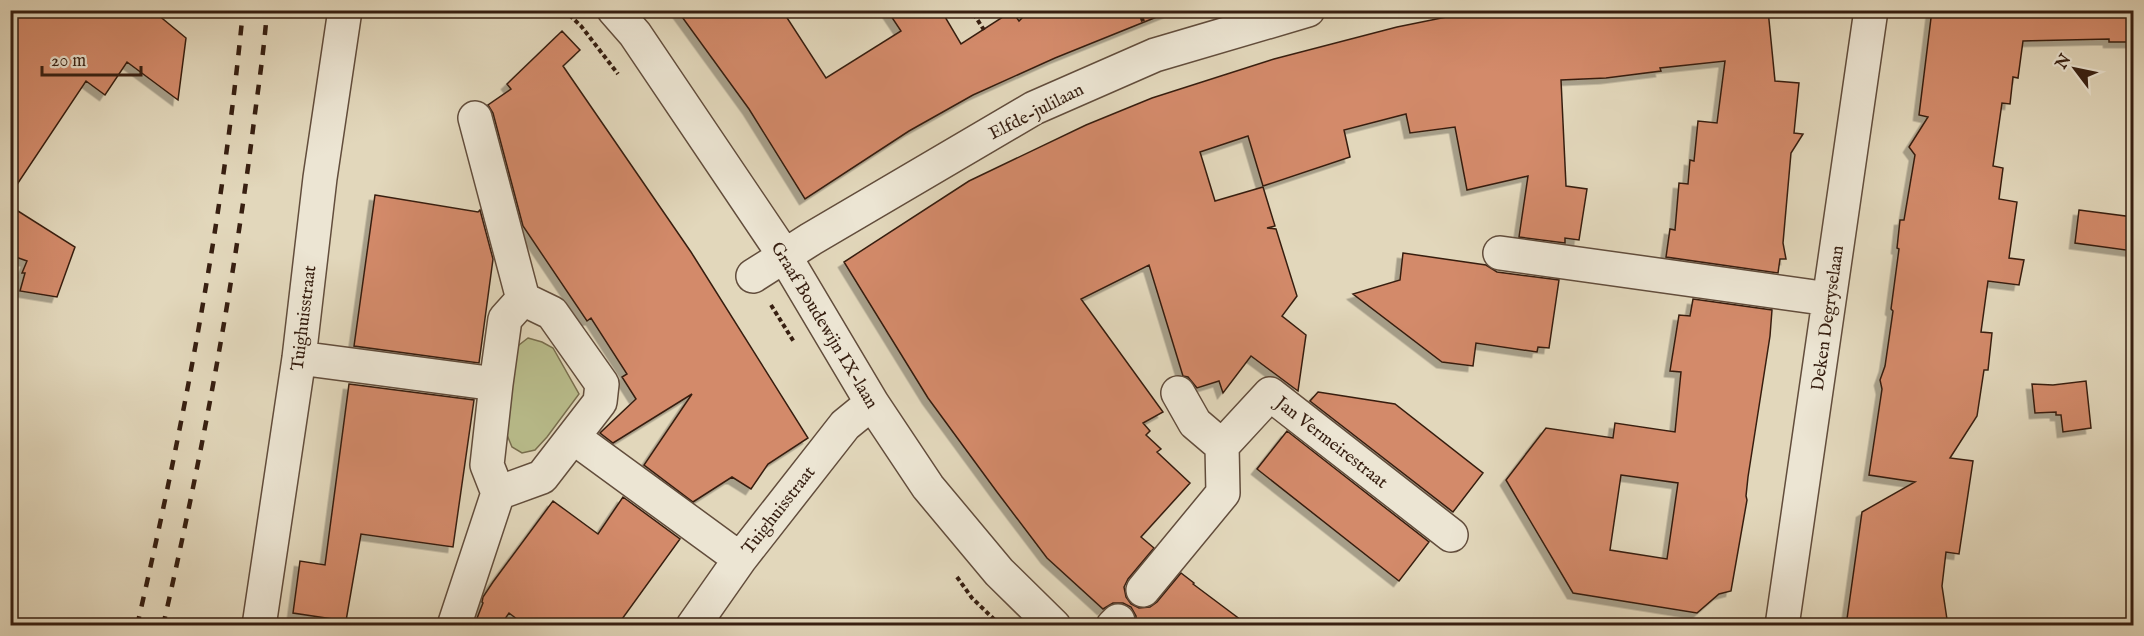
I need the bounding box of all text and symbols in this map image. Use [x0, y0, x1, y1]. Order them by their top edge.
scale bar [42, 39, 141, 77]
north arrow [2045, 39, 2105, 99]
text: 20 m [51, 50, 86, 73]
text: N [2051, 51, 2076, 74]
street label: Elfde-julilaan [985, 78, 1088, 146]
street label: Graaf Boudewijn IX-laan [765, 238, 883, 414]
street label: Deken Degryselaan [1807, 244, 1850, 392]
street label: Tuighuisstraat [287, 264, 322, 372]
street label: Jan Vermeirestraat [1269, 391, 1392, 494]
street label: Tuighuisstraat [737, 462, 821, 560]

